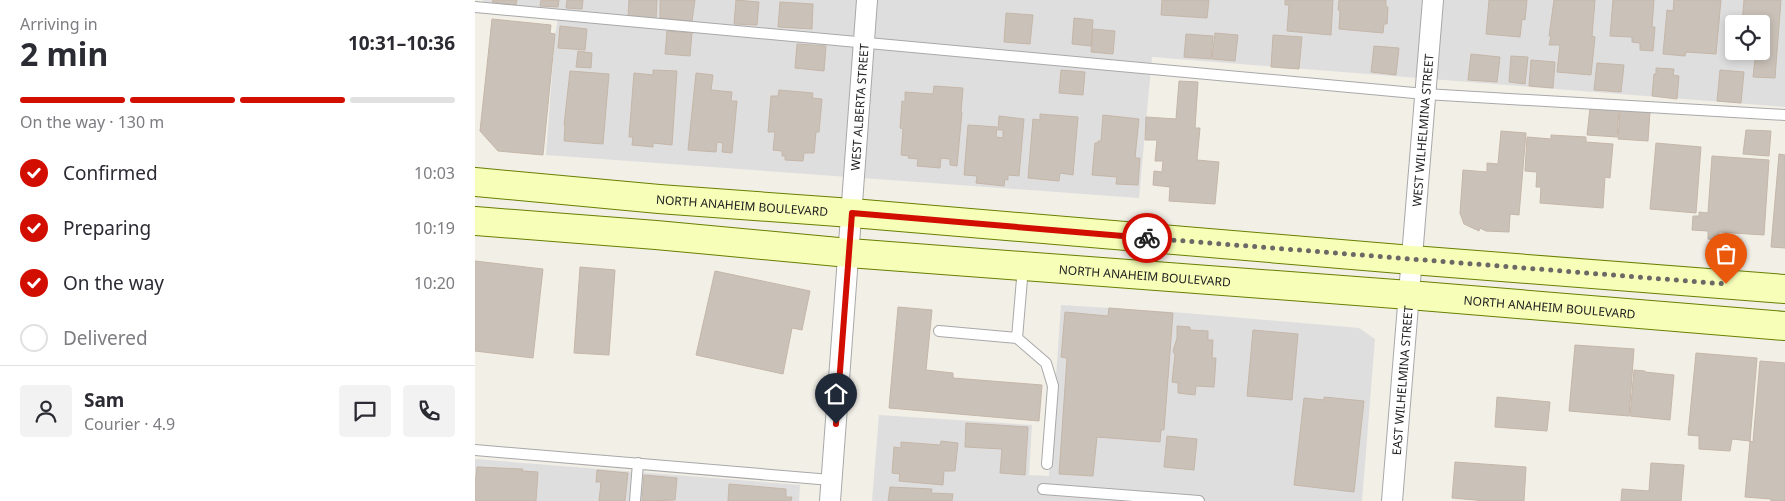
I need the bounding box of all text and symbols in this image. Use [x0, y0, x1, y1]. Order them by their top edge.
text: Arriving in [20, 13, 98, 35]
map controls [1725, 15, 1770, 60]
button: locate [1725, 15, 1770, 60]
text: 10:31–10:36 [348, 30, 455, 56]
text: 2 min [20, 32, 108, 75]
street label: WEST ALBERTA STREET [846, 42, 872, 171]
street label: WEST WILHELMINA STREET [1408, 53, 1437, 207]
text: On the way · 130 m [20, 111, 164, 133]
icon: check [20, 159, 48, 187]
text: Confirmed [63, 160, 158, 186]
text: 10:03 [414, 162, 455, 184]
street label: NORTH ANAHEIM BOULEVARD [655, 190, 829, 220]
courier [1122, 213, 1172, 263]
icon: check [20, 214, 48, 242]
text: Preparing [63, 215, 151, 241]
text: 10:19 [414, 217, 455, 239]
icon: bike [1133, 224, 1161, 252]
pin [1705, 233, 1747, 284]
icon: bag [1712, 240, 1740, 268]
street label: NORTH ANAHEIM BOULEVARD [1058, 260, 1232, 290]
icon: check [20, 269, 48, 297]
text: On the way [63, 270, 164, 296]
text: 10:20 [414, 272, 455, 294]
street label: NORTH ANAHEIM BOULEVARD [1463, 291, 1636, 322]
street label: EAST WILHELMINA STREET [1387, 305, 1416, 456]
text: Delivered [63, 325, 148, 351]
pin [815, 373, 857, 424]
icon: home [822, 380, 850, 408]
button: person [20, 385, 72, 437]
button: chat [339, 385, 391, 437]
button: phone [403, 385, 455, 437]
text: Sam [84, 387, 124, 413]
text: Courier · 4.9 [84, 413, 175, 435]

